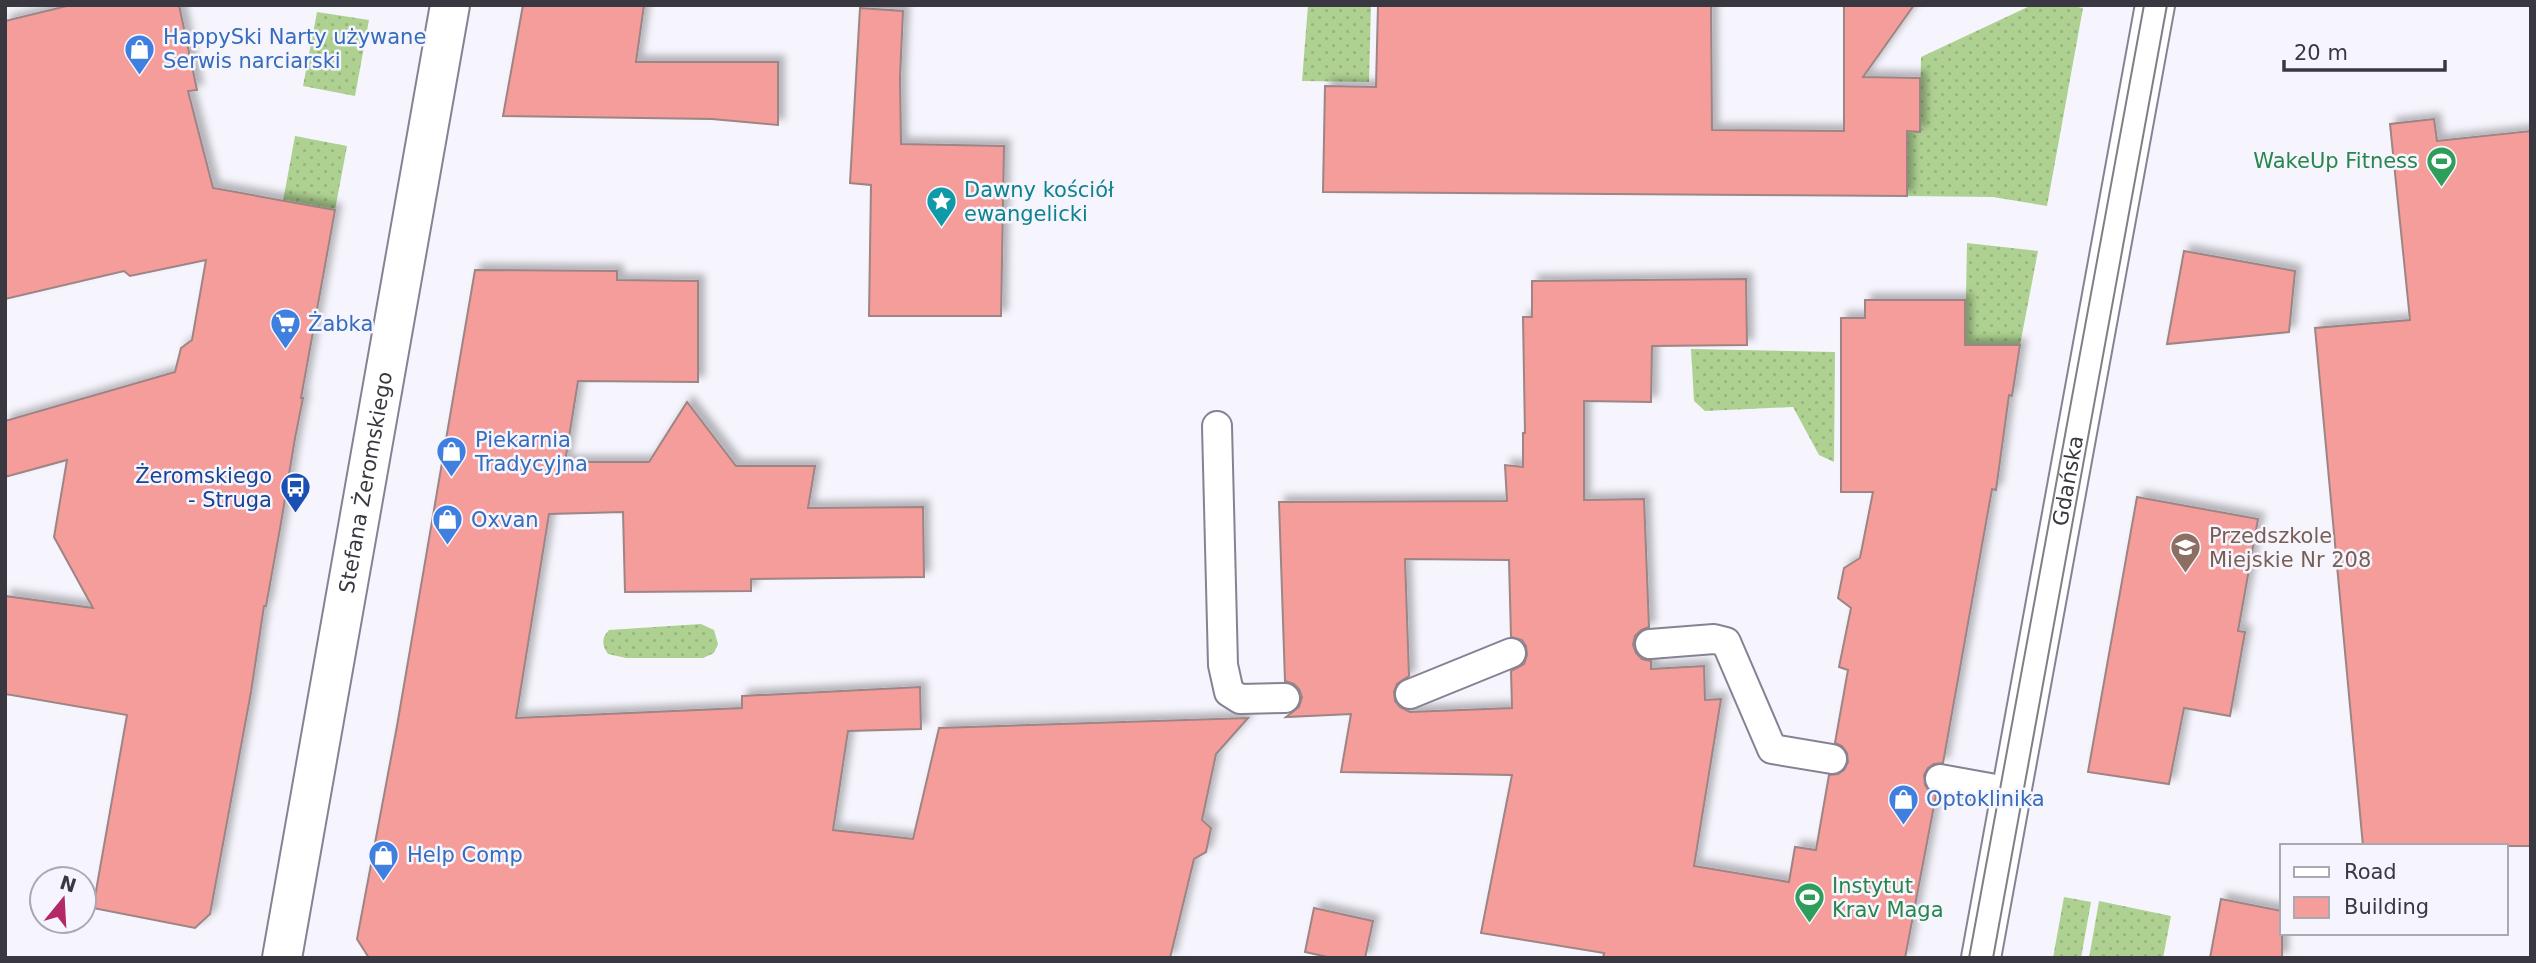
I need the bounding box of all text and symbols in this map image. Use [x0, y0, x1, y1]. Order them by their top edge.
place label: HappySki Narty używane Serwis narciarski [163, 25, 426, 73]
scale bar [2284, 28, 2445, 72]
shop icon: HappySki Narty używane Serwis narciarski [123, 32, 157, 76]
text: 20 m [2294, 41, 2348, 65]
sports icon: WakeUp Fitness [2424, 144, 2458, 188]
place label: WakeUp Fitness [2253, 149, 2418, 173]
place label: Dawny kościół ewangelicki [964, 178, 1114, 226]
place icon: Dawny kościół ewangelicki [924, 185, 958, 229]
supermarket icon: Żabka [268, 307, 302, 351]
place label: Żabka [308, 311, 373, 336]
street label: Stefana Żeromskiego [335, 370, 397, 595]
place label: Piekarnia Tradycyjna [474, 428, 588, 476]
street label: Gdańska [2048, 434, 2088, 528]
shop icon: Piekarnia Tradycyjna [435, 435, 469, 479]
place label: Żeromskiego - Struga [135, 463, 272, 512]
bus stop icon: Żeromskiego - Struga [278, 471, 312, 515]
shop icon: Oxvan [431, 503, 465, 547]
place label: Oxvan [471, 508, 539, 532]
place label: Przedszkole Miejskie Nr 208 [2209, 524, 2371, 572]
school or university icon: Przedszkole Miejskie Nr 208 [2169, 531, 2203, 575]
shop icon: Optoklinika [1886, 782, 1920, 826]
place label: Optoklinika [1926, 787, 2045, 811]
shop icon: Help Comp [367, 838, 401, 882]
place label: Help Comp [407, 843, 523, 867]
legend [2280, 844, 2508, 935]
text: Road [2344, 860, 2397, 884]
north arrow [28, 865, 98, 935]
text: N [57, 871, 79, 897]
place label: Instytut Krav Maga [1832, 874, 1944, 922]
sports icon: Instytut Krav Maga [1792, 881, 1826, 925]
text: Building [2344, 895, 2429, 919]

